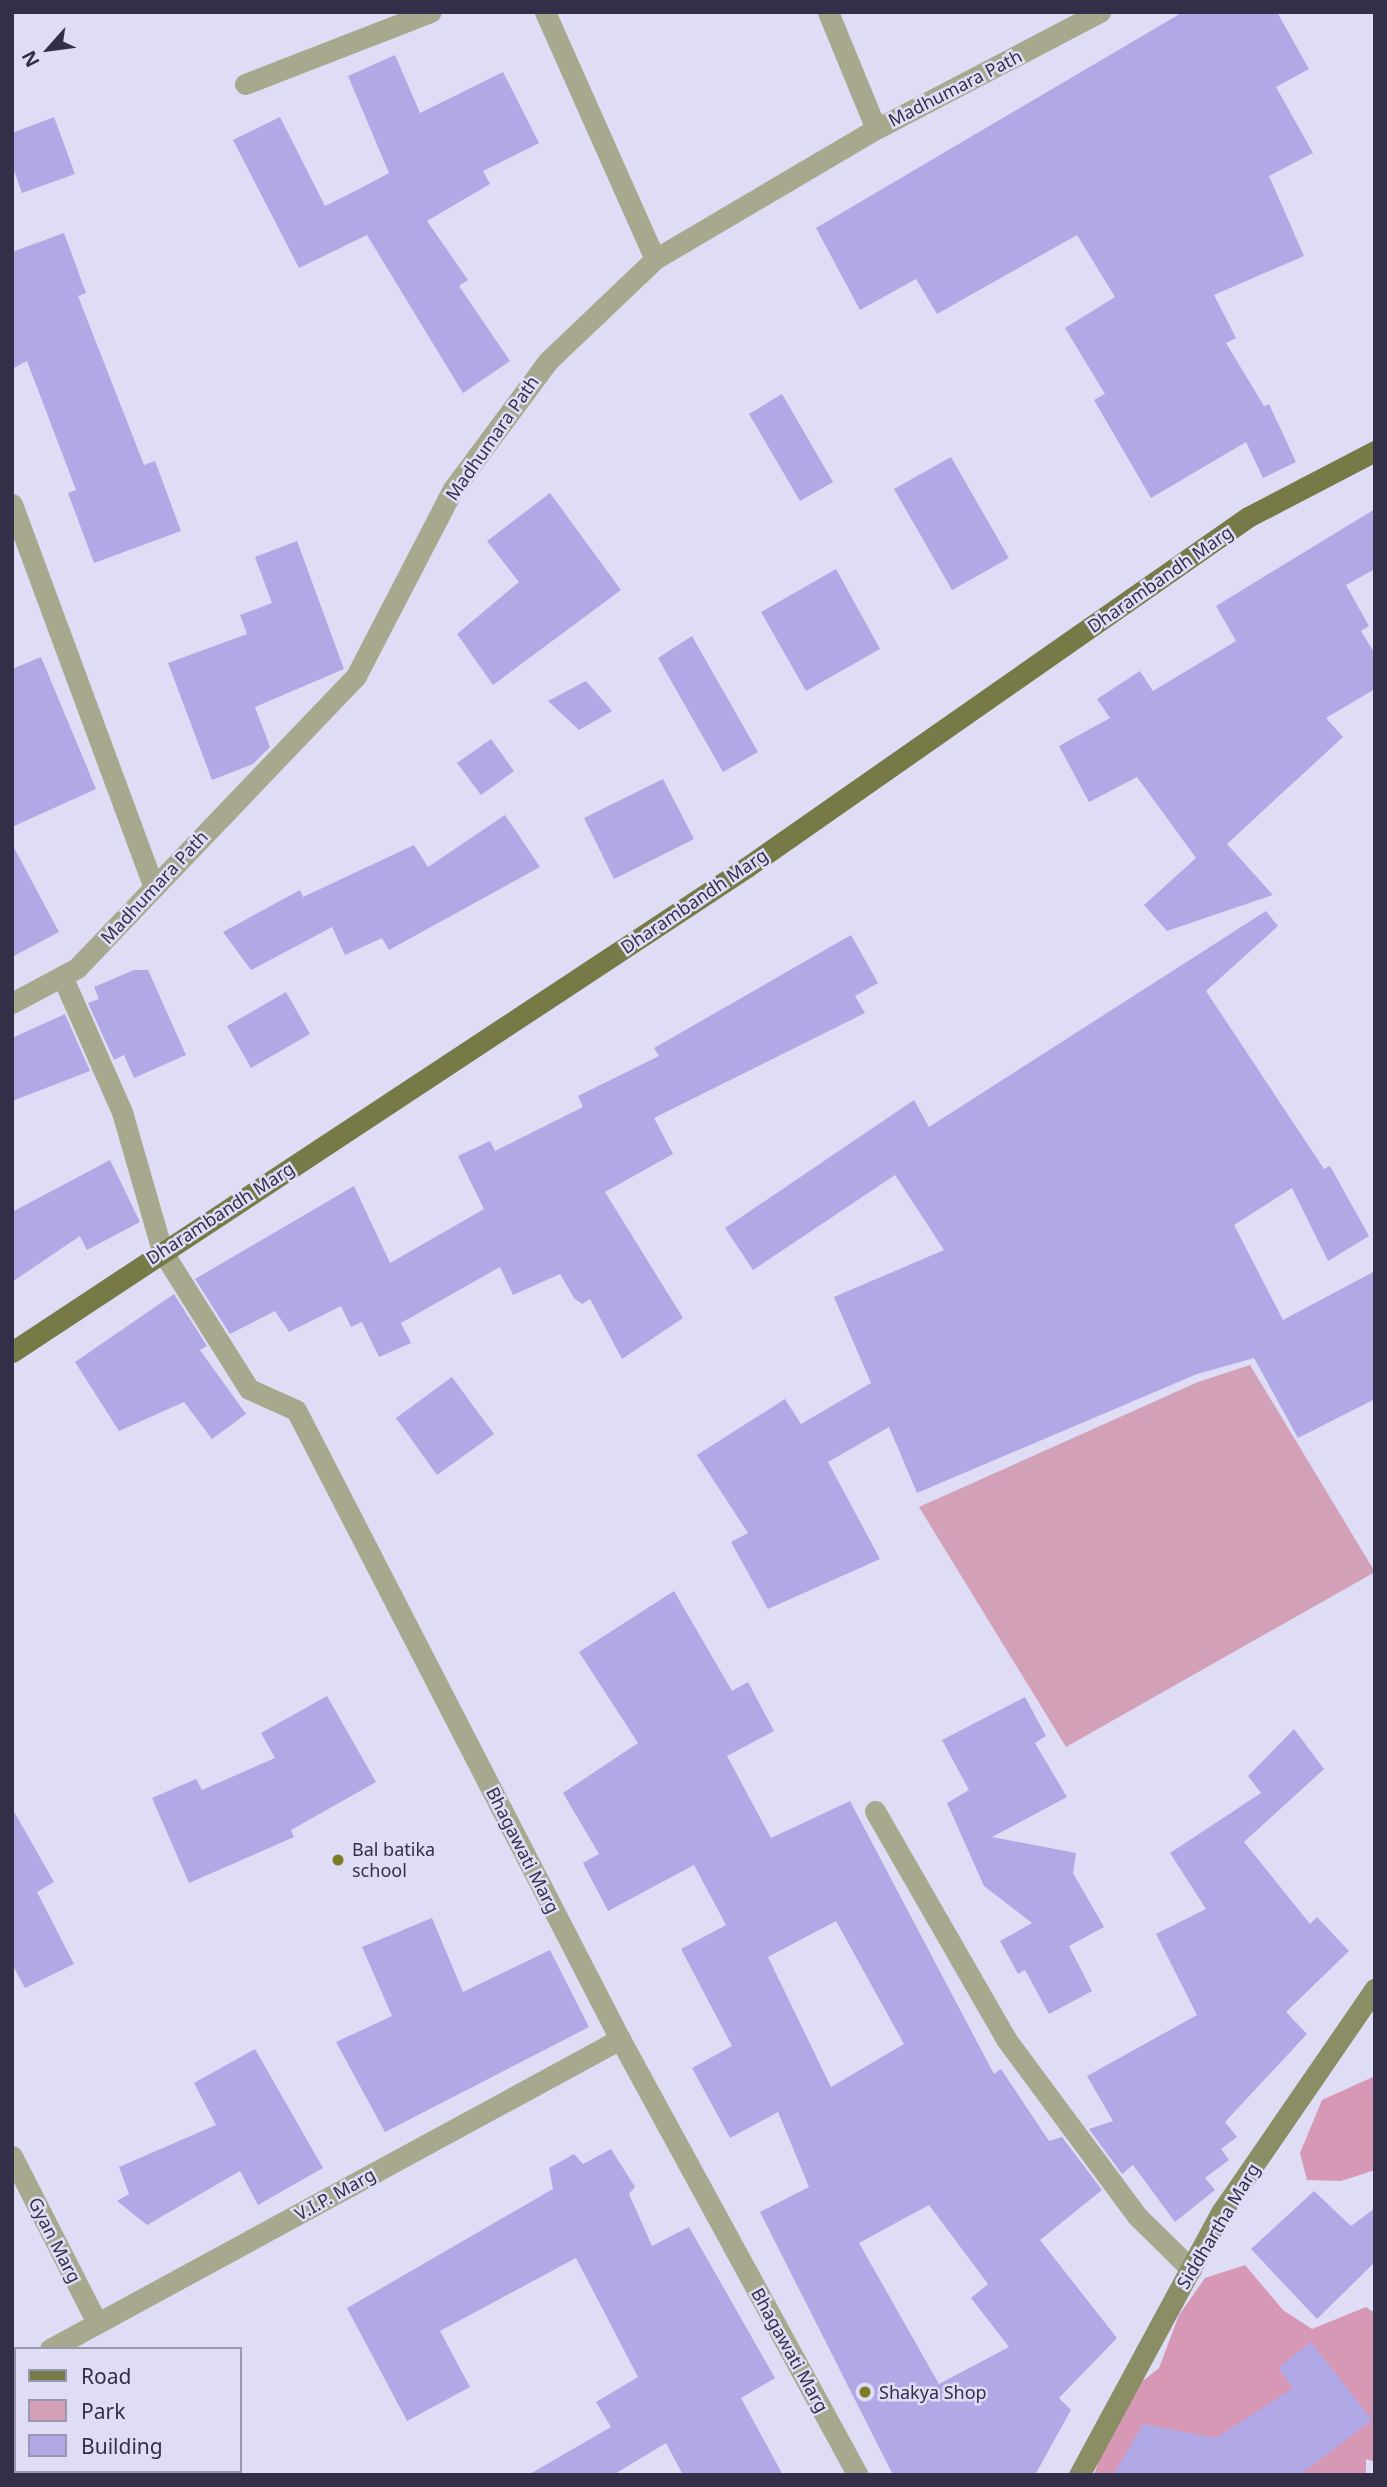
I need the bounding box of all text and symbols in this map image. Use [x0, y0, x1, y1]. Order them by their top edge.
north arrow [14, 14, 84, 84]
street label: Madhumara Path [885, 45, 1025, 131]
text: N [15, 46, 46, 72]
street label: Madhumara Path [441, 372, 543, 504]
street label: Dharambandh Marg [1083, 521, 1237, 637]
street label: Madhumara Path [96, 826, 212, 948]
street label: Dharambandh Marg [617, 844, 771, 958]
street label: Dharambandh Marg [142, 1157, 298, 1269]
street label: Bhagawati Marg [482, 1783, 564, 1917]
place label: Bal batika school [352, 1839, 435, 1882]
marker: Bal batika school [330, 1852, 346, 1868]
street label: Siddhartha Marg [1172, 2159, 1264, 2293]
street label: V.I.P. Marg [291, 2163, 379, 2225]
street label: Gyan Marg [24, 2194, 86, 2286]
street label: Bhagawati Marg [747, 2284, 833, 2416]
legend [14, 2347, 242, 2473]
text: Road [81, 2362, 131, 2390]
place label: Shakya Shop [879, 2381, 987, 2403]
marker: Shakya Shop [857, 2384, 873, 2400]
text: Park [81, 2397, 125, 2425]
text: Building [81, 2432, 163, 2460]

